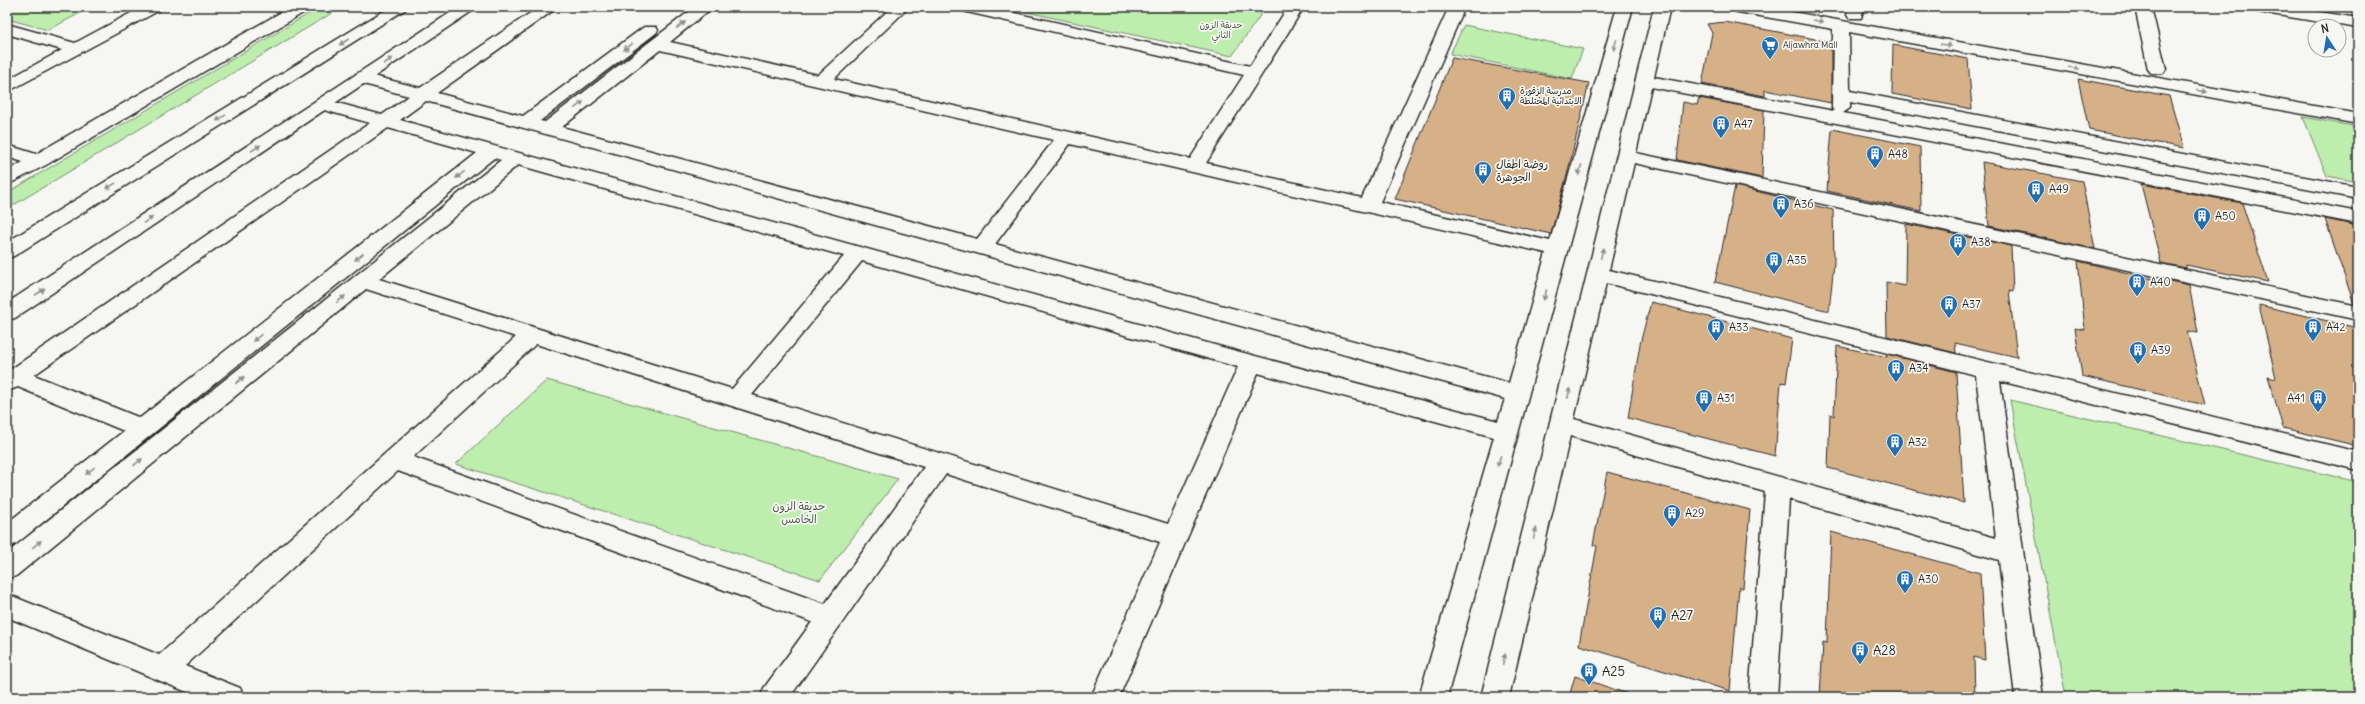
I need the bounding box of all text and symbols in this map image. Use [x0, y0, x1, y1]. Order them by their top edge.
north arrow [2307, 18, 2347, 58]
park label: حديقة الزون الثاني [1199, 19, 1243, 44]
one-way arrow [1812, 19, 1824, 25]
one-way arrow [676, 21, 687, 29]
text: N [2320, 21, 2330, 36]
supermarket icon: Aljawhra Mall [1760, 35, 1780, 60]
one-way arrow [338, 39, 350, 46]
one-way arrow [1612, 39, 1618, 51]
place label: Aljawhra Mall [1783, 39, 1837, 50]
one-way arrow [1940, 42, 1952, 48]
one-way arrow [622, 43, 633, 51]
one-way arrow [383, 57, 393, 65]
one-way arrow [2067, 65, 2080, 71]
place label: مدرسة الزقورة الابتدائية المختلطة [1520, 85, 1582, 106]
building icon: مدرسة الزقورة الابتدائية المختلطة [1497, 86, 1517, 111]
one-way arrow [2195, 88, 2208, 94]
one-way arrow [573, 101, 584, 109]
one-way arrow [216, 114, 226, 122]
building icon: A47 [1711, 114, 1731, 139]
place label: A47 [1734, 117, 1753, 131]
one-way arrow [251, 144, 262, 152]
building icon: A48 [1865, 144, 1885, 169]
place label: A48 [1888, 147, 1908, 161]
place label: روضة اطفال الجوهرة [1496, 157, 1548, 184]
building icon: روضة اطفال الجوهرة [1473, 160, 1493, 185]
one-way arrow [1577, 164, 1583, 176]
one-way arrow [455, 171, 466, 180]
building icon: A49 [2026, 179, 2046, 204]
place label: A49 [2049, 182, 2069, 196]
one-way arrow [105, 183, 117, 190]
building icon: A36 [1771, 194, 1791, 219]
place label: A36 [1794, 197, 1814, 211]
building icon: A50 [2192, 206, 2212, 231]
place label: A50 [2215, 209, 2236, 223]
one-way arrow [143, 216, 153, 224]
building icon: A38 [1948, 232, 1968, 257]
place label: A38 [1971, 235, 1991, 249]
one-way arrow [1600, 247, 1606, 259]
building icon: A35 [1764, 250, 1784, 275]
one-way arrow [353, 252, 364, 261]
place label: A35 [1787, 253, 1807, 267]
building icon: A40 [2127, 272, 2147, 297]
place label: A40 [2150, 275, 2171, 289]
one-way arrow [34, 288, 45, 295]
one-way arrow [1542, 289, 1548, 301]
one-way arrow [335, 294, 346, 303]
building icon: A37 [1939, 294, 1959, 319]
place label: A37 [1962, 297, 1981, 311]
building icon: A33 [1706, 317, 1726, 342]
building icon: A42 [2303, 317, 2323, 342]
place label: A33 [1729, 320, 1749, 334]
place label: A42 [2326, 320, 2345, 334]
one-way arrow [252, 333, 263, 342]
building icon: A39 [2128, 340, 2148, 365]
place label: A39 [2151, 343, 2171, 357]
building icon: A34 [1886, 358, 1906, 383]
place label: A34 [1909, 361, 1929, 375]
one-way arrow [234, 376, 245, 385]
one-way arrow [1566, 387, 1572, 399]
building icon: A31 [1694, 388, 1714, 413]
building icon: A41 [2308, 388, 2328, 413]
place label: A31 [1717, 391, 1735, 405]
place label: A41 [2287, 391, 2305, 405]
building icon: A32 [1885, 432, 1905, 457]
place label: A32 [1908, 435, 1927, 449]
one-way arrow [1496, 455, 1502, 467]
one-way arrow [133, 458, 144, 467]
one-way arrow [85, 467, 95, 476]
park label: حديقة الزون الخامس [773, 499, 825, 526]
building icon: A29 [1662, 503, 1682, 528]
place label: A29 [1685, 506, 1704, 520]
one-way arrow [1532, 527, 1538, 539]
one-way arrow [32, 539, 43, 548]
building icon: A30 [1895, 569, 1915, 594]
place label: A30 [1918, 572, 1939, 586]
building icon: A27 [1648, 605, 1668, 630]
place label: A27 [1671, 607, 1693, 624]
building icon: A28 [1850, 640, 1870, 665]
place label: A28 [1873, 642, 1896, 659]
one-way arrow [1502, 653, 1508, 665]
building icon: A25 [1579, 661, 1599, 686]
place label: A25 [1602, 663, 1625, 680]

